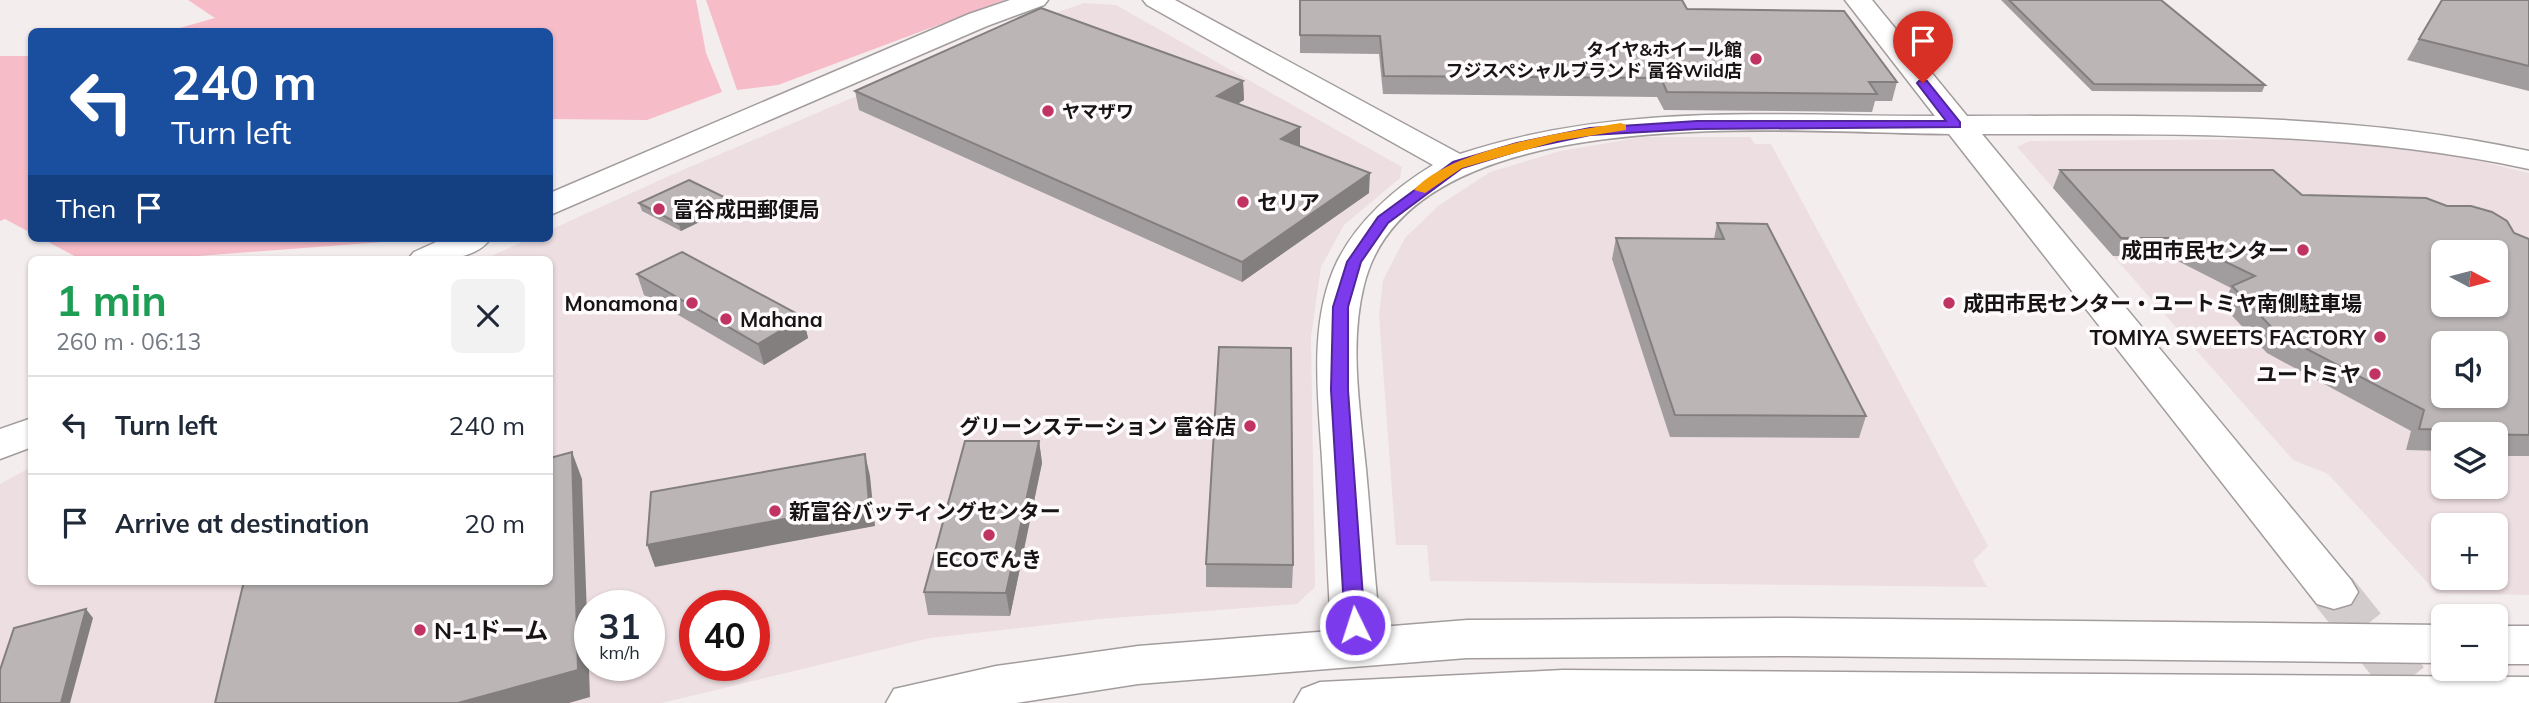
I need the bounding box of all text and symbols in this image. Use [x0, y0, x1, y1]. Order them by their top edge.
pin [1893, 11, 1953, 83]
icon: arrive [1904, 22, 1942, 60]
place label: タイヤ&ホイール館 フジスペシャルブランド 富谷Wild店 [1446, 38, 1742, 82]
text: 240 m [171, 51, 317, 112]
marker: タイヤ&ホイール館 フジスペシャルブランド 富谷Wild店 [1748, 51, 1764, 67]
icon: left [56, 56, 147, 147]
place label: ヤマザワ [1062, 100, 1134, 123]
marker: ヤマザワ [1040, 103, 1056, 119]
text: Turn left [171, 112, 291, 152]
icon: arrive [130, 189, 168, 227]
place label: セリア [1257, 189, 1320, 215]
text: Then [56, 192, 116, 225]
marker: セリア [1235, 194, 1251, 210]
place label: 富谷成田郵便局 [673, 196, 820, 222]
marker: 富谷成田郵便局 [651, 201, 667, 217]
place label: 成田市民センター [2121, 237, 2289, 263]
north arrow [2431, 240, 2508, 317]
map controls [2431, 240, 2508, 681]
marker: 成田市民センター [2295, 242, 2311, 258]
text: 1 min [56, 274, 167, 327]
button: close [451, 279, 525, 353]
place label: Monamona [565, 290, 678, 316]
place label: 成田市民センター・ユートミヤ南側駐車場 [1963, 290, 2362, 316]
marker: Monamona [684, 295, 700, 311]
marker: 成田市民センター・ユートミヤ南側駐車場 [1941, 295, 1957, 311]
place label: Mahana [740, 306, 823, 332]
marker: Mahana [718, 311, 734, 327]
place label: TOMIYA SWEETS FACTORY [2089, 324, 2367, 350]
text: 260 m · 06:13 [56, 327, 201, 356]
marker: TOMIYA SWEETS FACTORY [2372, 329, 2388, 345]
button: sound [2431, 331, 2508, 408]
place label: ユートミヤ [2256, 361, 2361, 387]
marker: ユートミヤ [2367, 366, 2383, 382]
icon: left [56, 406, 94, 444]
text: Turn left [115, 409, 217, 442]
text: 240 m [449, 409, 525, 442]
place label: グリーンステーション 富谷店 [959, 413, 1236, 439]
marker: グリーンステーション 富谷店 [1242, 418, 1258, 434]
button: layers [2431, 422, 2508, 499]
place label: 新富谷バッティングセンター [789, 498, 1061, 524]
marker: 新富谷バッティングセンター [767, 503, 783, 519]
icon: arrive [56, 504, 94, 542]
text: Arrive at destination [115, 507, 370, 540]
text: 20 m [464, 507, 525, 540]
button: + [2431, 513, 2508, 590]
marker: ECOでんき [981, 527, 997, 543]
place label: ECOでんき [936, 546, 1042, 572]
position arrow [1318, 588, 1392, 662]
speed limit sign: 40 [679, 590, 770, 681]
text: 31 [598, 604, 641, 648]
button: − [2431, 604, 2508, 681]
place label: N-1ドーム [434, 615, 548, 645]
marker: N-1ドーム [412, 622, 428, 638]
text: km/h [599, 641, 640, 664]

